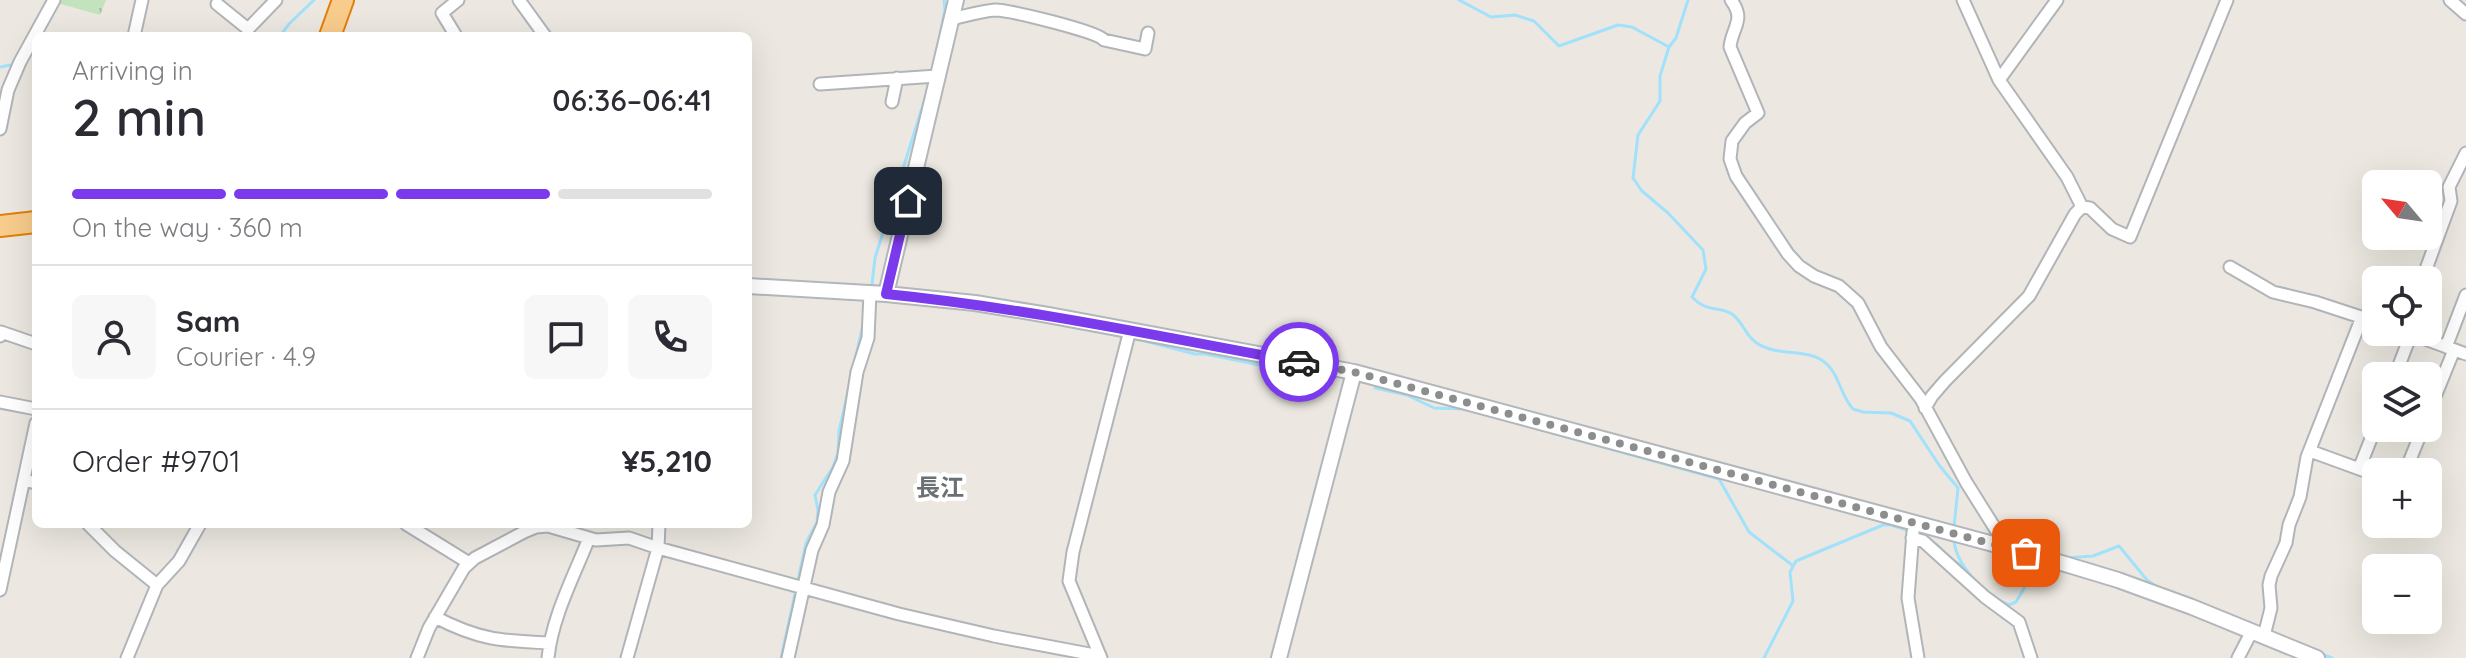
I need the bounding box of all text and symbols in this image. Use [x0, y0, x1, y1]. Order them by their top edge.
text: Arriving in [72, 54, 193, 87]
text: 06:36–06:41 [552, 81, 712, 119]
text: 2 min [72, 84, 206, 149]
pin [874, 167, 942, 235]
north arrow [2362, 170, 2442, 250]
map controls [2362, 170, 2442, 634]
icon: home [886, 179, 930, 223]
text: On the way · 360 m [72, 211, 303, 244]
button: locate [2362, 266, 2442, 346]
button: person [72, 295, 156, 379]
button: chat [524, 295, 608, 379]
button: phone [628, 295, 712, 379]
text: Sam [176, 302, 240, 340]
courier [1259, 322, 1339, 402]
text: Courier · 4.9 [176, 340, 316, 373]
icon: car [1277, 340, 1321, 384]
button: layers [2362, 362, 2442, 442]
text: Order #9701 [72, 442, 241, 480]
text: ¥5,210 [621, 442, 712, 480]
button: + [2362, 458, 2442, 538]
district label: 長江 [916, 472, 964, 502]
pin [1992, 519, 2060, 587]
icon: bag [2004, 531, 2048, 575]
button: − [2362, 554, 2442, 634]

